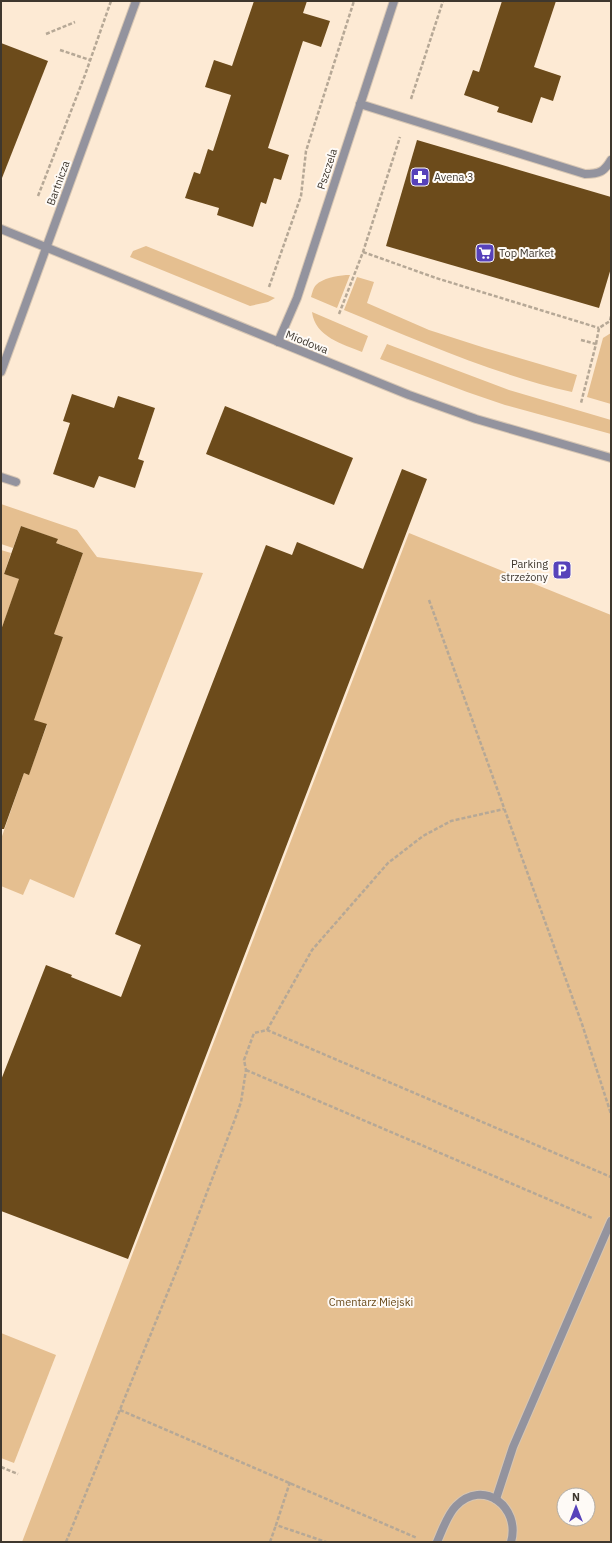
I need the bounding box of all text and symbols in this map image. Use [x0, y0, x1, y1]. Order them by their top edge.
street label: Pszczela [314, 147, 340, 191]
street label: Bartnicza [43, 159, 73, 207]
pharmacy icon: Avena 3 [409, 166, 431, 188]
place label: Avena 3 [434, 170, 474, 184]
supermarket icon: Top Market [474, 242, 496, 264]
place label: Top Market [499, 246, 554, 260]
street label: Miodowa [284, 327, 330, 357]
place label: Parking strzeżony [501, 557, 549, 584]
parking icon: Parking strzeżony [551, 559, 573, 581]
park label: Cmentarz Miejski [329, 1295, 413, 1309]
north arrow [556, 1487, 596, 1527]
text: N [572, 1490, 580, 1504]

